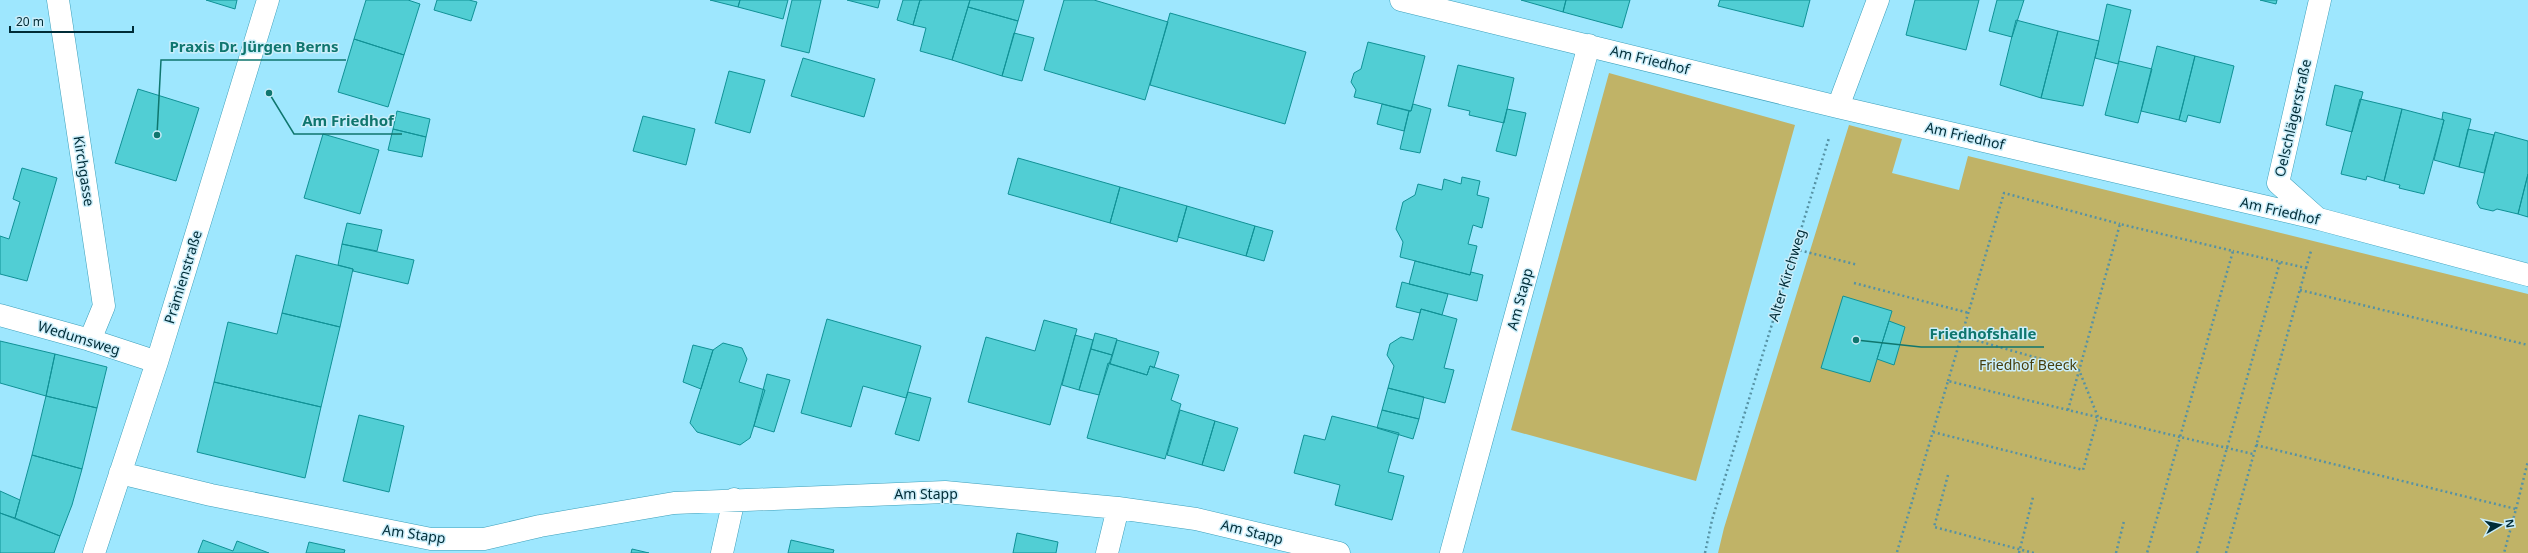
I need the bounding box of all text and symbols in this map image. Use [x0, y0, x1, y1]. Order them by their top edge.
scale bar [10, 8, 133, 34]
text: 20 m [16, 13, 44, 30]
callout: Praxis Dr. Jürgen Berns [161, 33, 346, 60]
text: Praxis Dr. Jürgen Berns [170, 36, 338, 56]
street label: Am Friedhof [1609, 41, 1693, 79]
street label: Oelschlägerstraße [2270, 57, 2315, 179]
callout: Am Friedhof [294, 107, 402, 134]
text: Am Friedhof [302, 110, 395, 130]
street label: Am Friedhof [1924, 117, 2008, 154]
street label: Kirchgasse [70, 134, 99, 208]
street label: Am Friedhof [2239, 192, 2323, 229]
street label: Alter Kirchweg [1763, 226, 1810, 323]
street label: Prämienstraße [159, 228, 206, 326]
street label: Am Stapp [1502, 266, 1537, 332]
street label: Wedumsweg [36, 316, 123, 359]
callout: Friedhofshalle [1921, 320, 2044, 347]
text: Friedhofshalle [1930, 323, 2037, 343]
park label: Friedhof Beeck [1979, 355, 2077, 374]
street label: Am Stapp [894, 484, 958, 503]
north arrow [2480, 505, 2520, 545]
street label: Am Stapp [1219, 515, 1285, 548]
text: N [2502, 518, 2518, 529]
street label: Am Stapp [381, 520, 447, 547]

